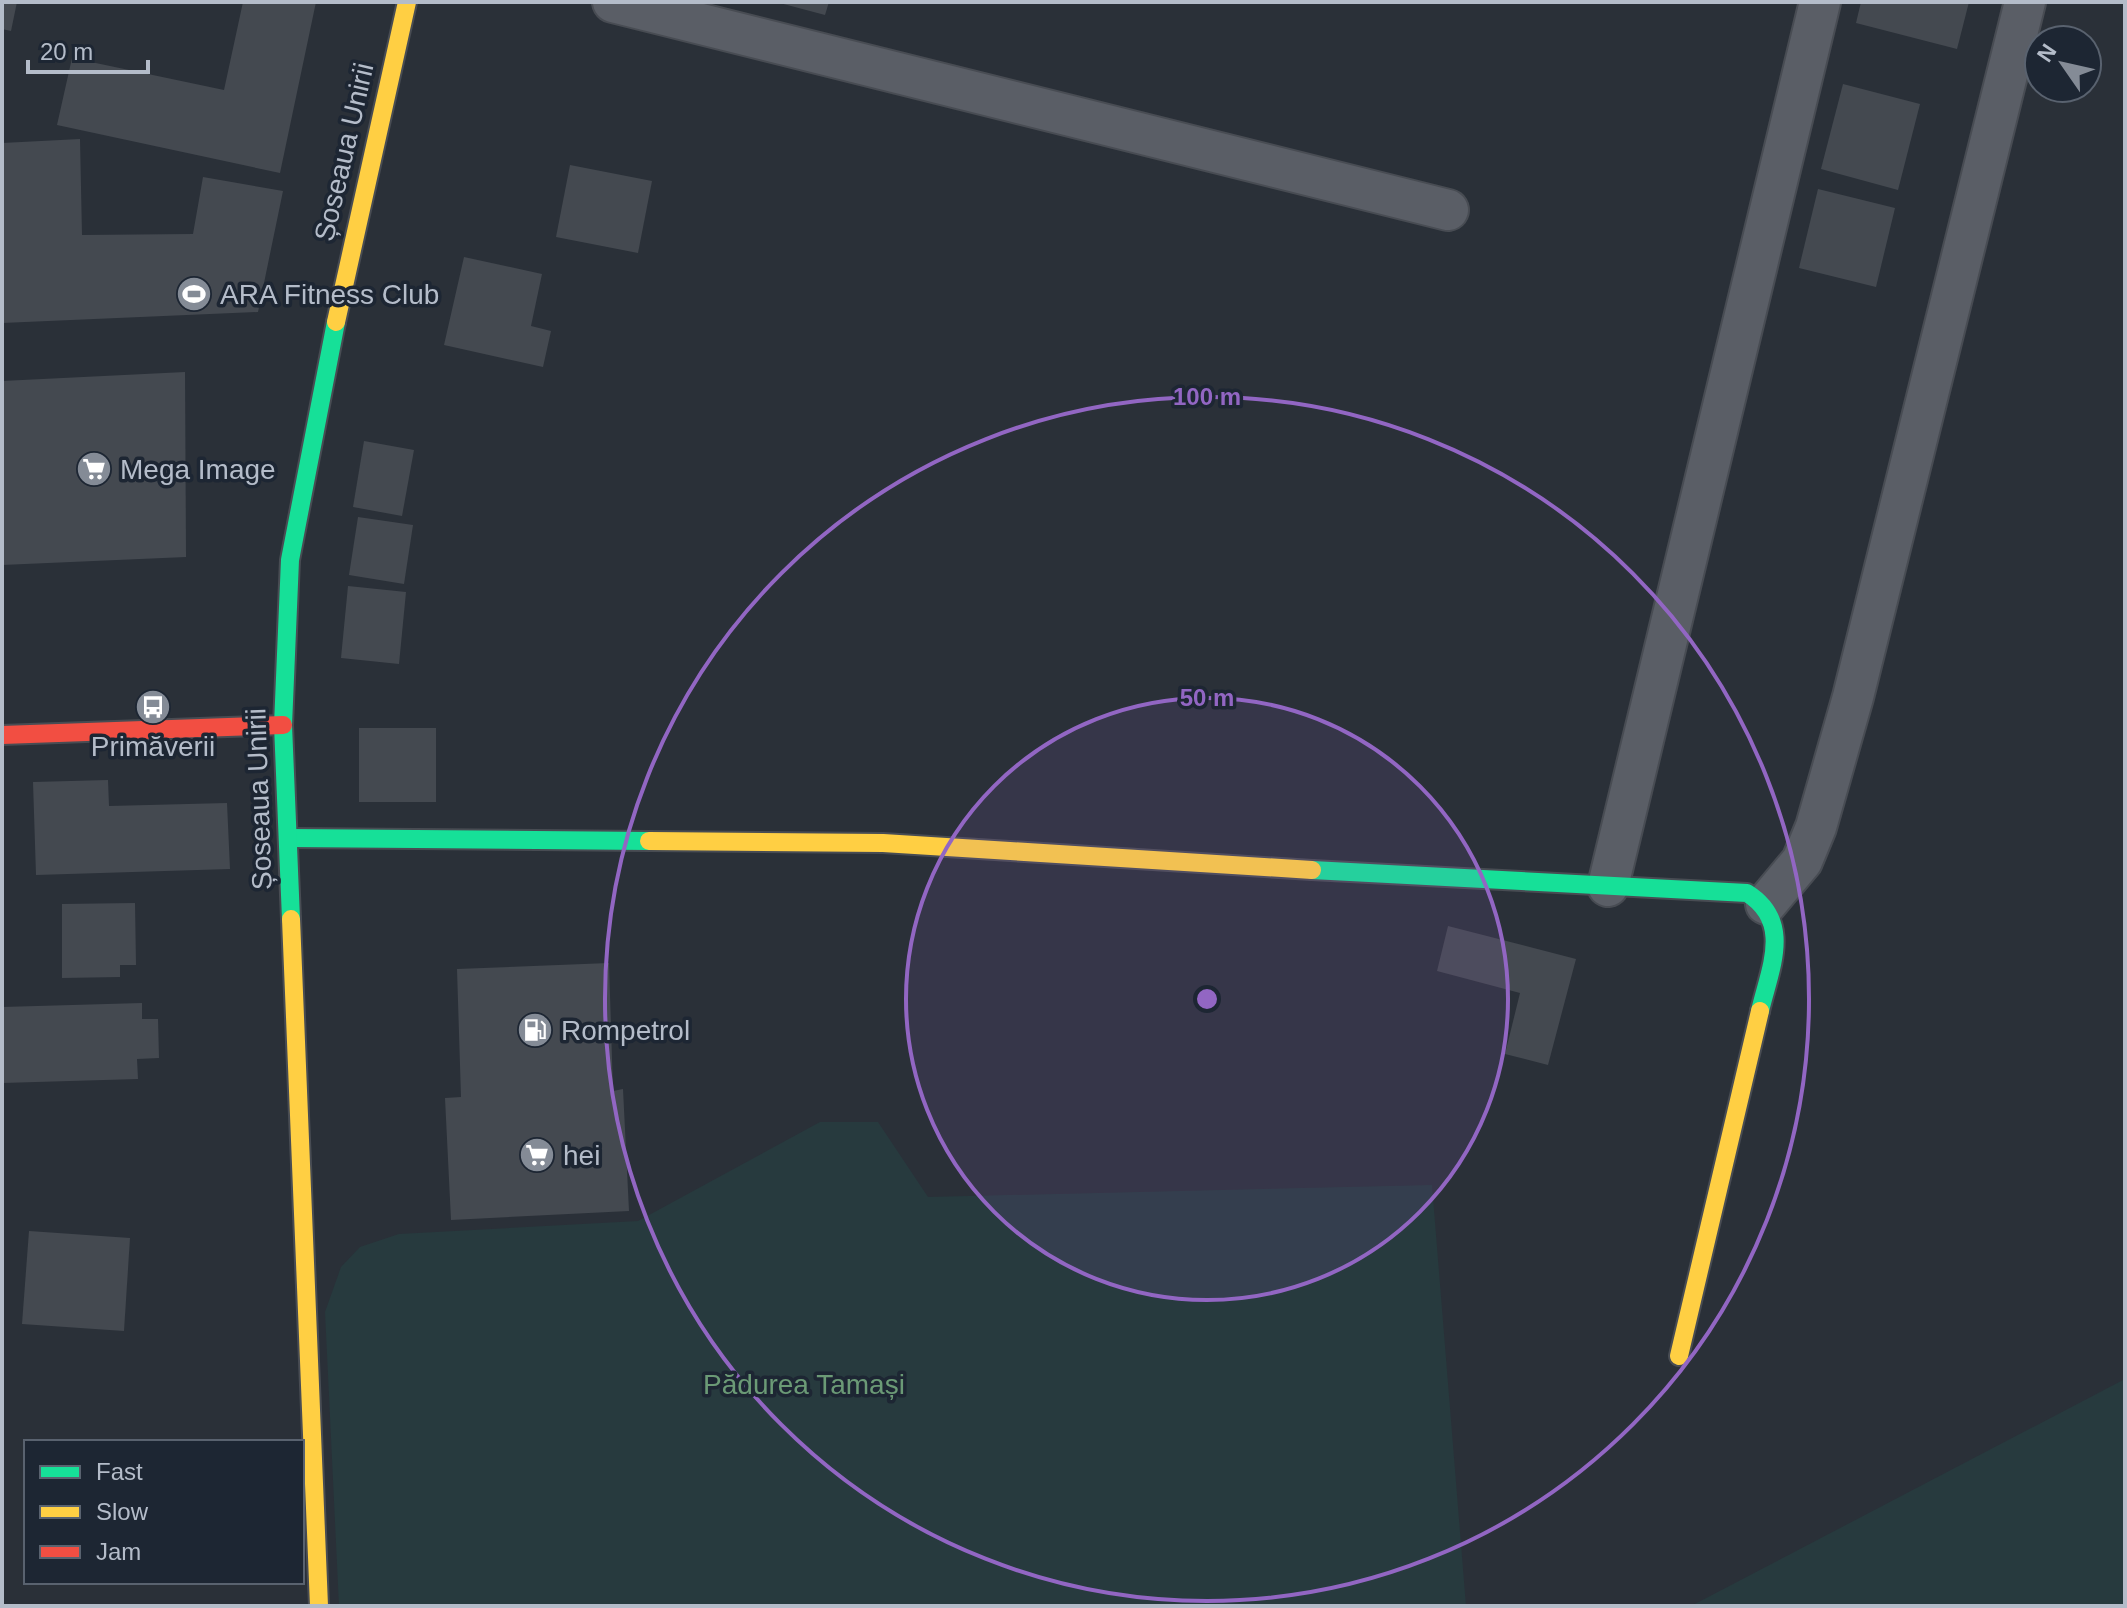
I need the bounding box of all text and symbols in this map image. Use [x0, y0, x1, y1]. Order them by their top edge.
scale bar [28, 24, 148, 74]
north arrow [2023, 24, 2103, 104]
text: 20 m [40, 38, 93, 65]
text: N [2032, 40, 2062, 67]
street label: Șoseaua Unirii [308, 60, 380, 244]
sports icon: ARA Fitness Club [175, 275, 213, 313]
place label: ARA Fitness Club [220, 279, 439, 310]
text: 100 m [1173, 383, 1241, 410]
supermarket icon: Mega Image [75, 450, 113, 488]
place label: Mega Image [120, 454, 276, 485]
text: 50 m [1180, 684, 1234, 711]
bus stop icon: Primăverii [134, 688, 172, 726]
street label: Șoseaua Unirii [240, 707, 278, 891]
place label: Primăverii [91, 731, 215, 762]
centre of rings [1193, 985, 1221, 1013]
fuel station icon: Rompetrol [516, 1011, 554, 1049]
place label: Rompetrol [561, 1015, 690, 1046]
supermarket icon: hei [518, 1136, 556, 1174]
place label: hei [563, 1140, 600, 1171]
park label: Pădurea Tamași [703, 1369, 905, 1400]
legend [24, 1440, 304, 1584]
text: Fast [96, 1458, 143, 1485]
text: Slow [96, 1498, 149, 1525]
text: Jam [96, 1538, 141, 1565]

